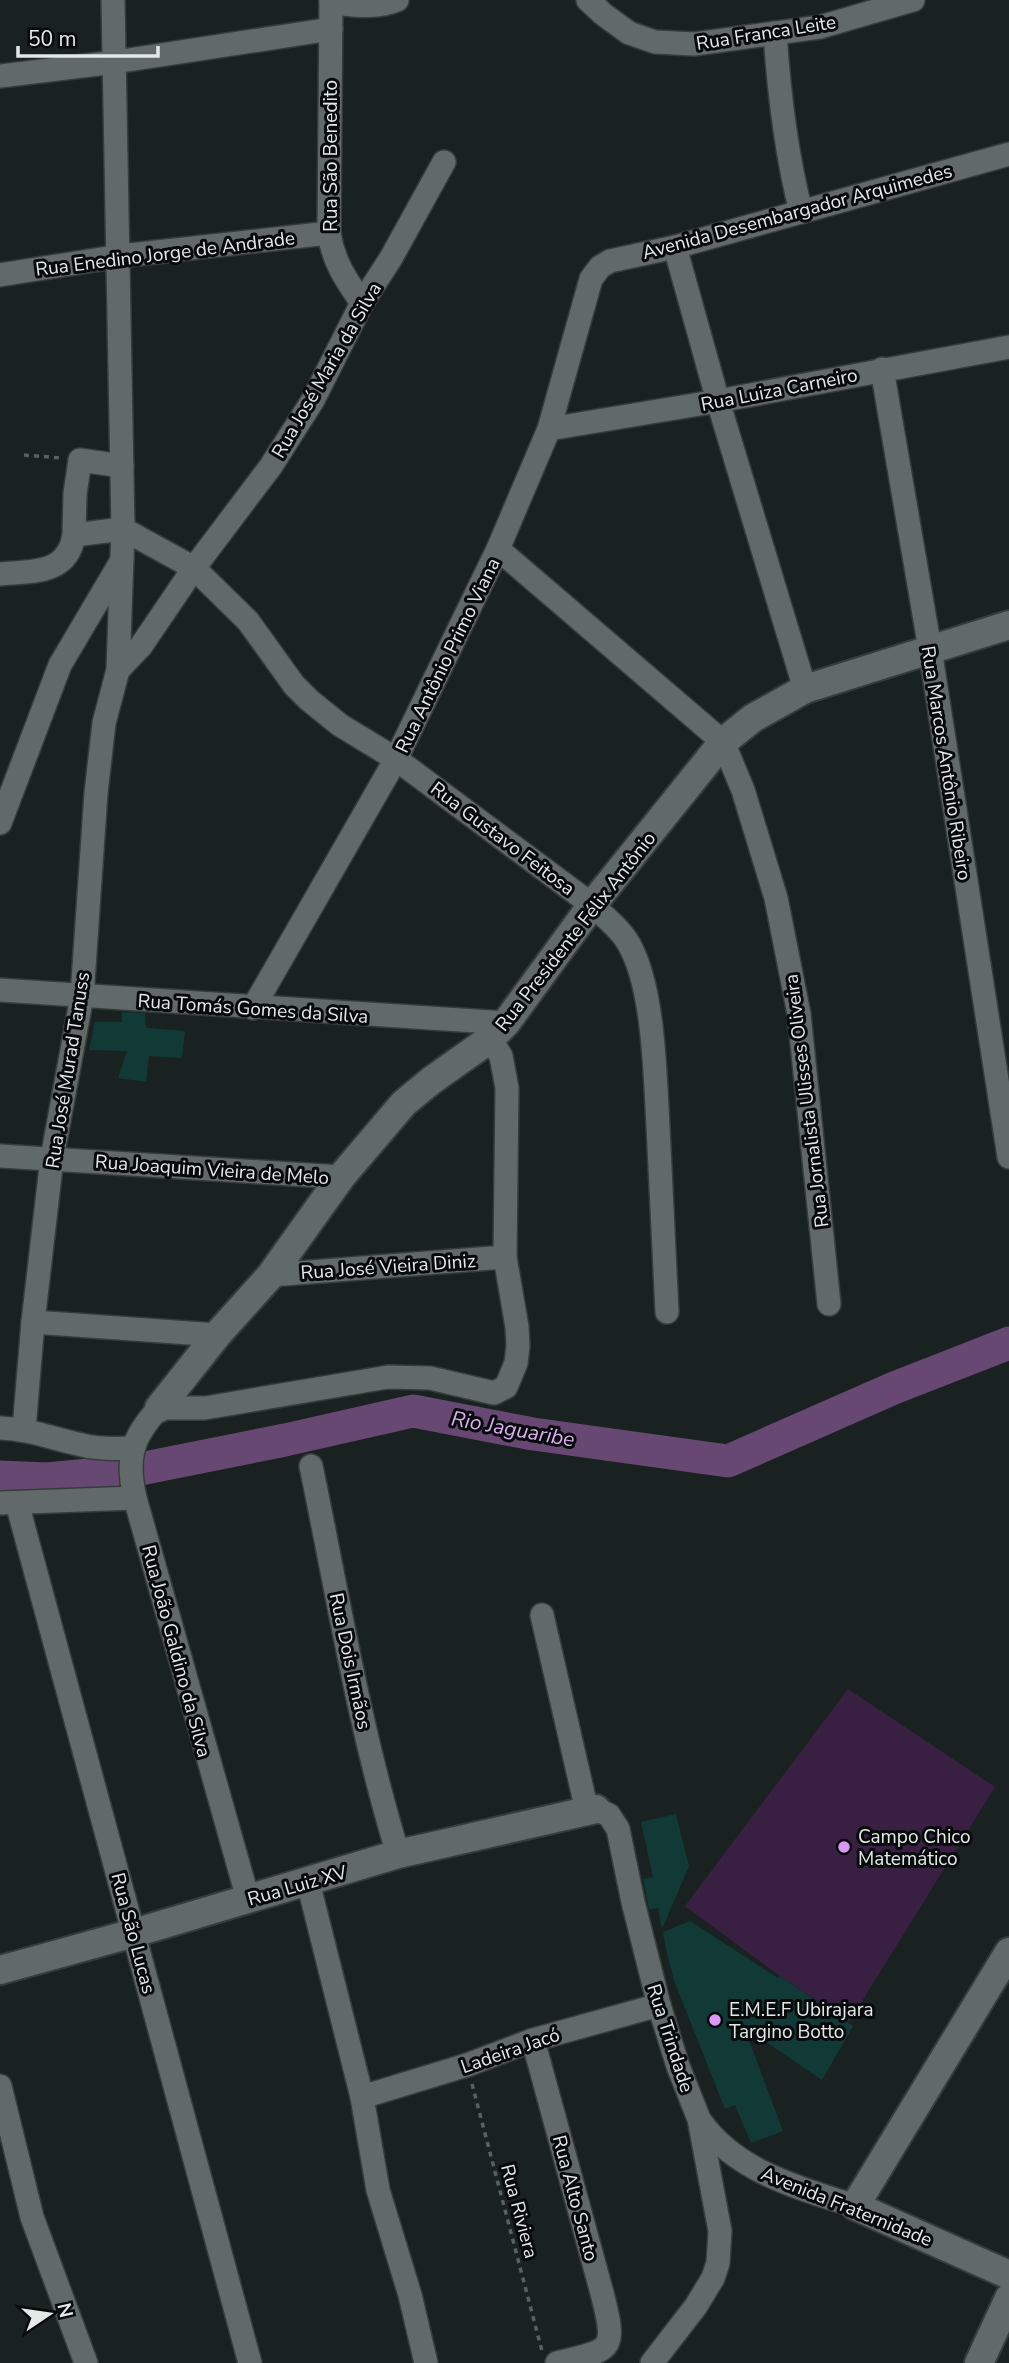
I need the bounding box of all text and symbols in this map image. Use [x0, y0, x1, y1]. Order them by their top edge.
street label: Rua Franca Leite [694, 9, 838, 57]
scale bar [18, 14, 158, 58]
text: 50 m [28, 25, 77, 53]
street label: Rua São Benedito [318, 80, 344, 232]
street label: Avenida Desembargador Arquimedes [639, 158, 955, 266]
street label: Rua Enedino Jorge de Andrade [34, 225, 296, 283]
street label: Rua José Maria da Silva [266, 278, 388, 463]
street label: Rua Luiza Carneiro [699, 362, 860, 418]
street label: Rua Antônio Primo Viana [389, 554, 506, 757]
street label: Rua Marcos Antônio Ribeiro [915, 644, 977, 882]
street label: Rua Gustavo Feitosa [425, 776, 580, 902]
street label: Rua Presidente Félix Antônio [490, 826, 662, 1037]
street label: Rua José Murad Tanuss [40, 970, 96, 1170]
street label: Rua Jornalista Ulisses Oliveira [779, 973, 835, 1229]
street label: Rua Tomás Gomes da Silva [137, 988, 369, 1030]
street label: Rua Joaquim Vieira de Melo [94, 1149, 330, 1191]
street label: Rua José Vieira Diniz [300, 1248, 477, 1286]
water label: Rio Jaguaribe [449, 1404, 577, 1454]
street label: Rua João Galdino da Silva [135, 1542, 217, 1760]
street label: Rua Dois Irmãos [323, 1590, 377, 1732]
place label: Campo Chico Matemático [858, 1824, 971, 1872]
marker: Campo Chico Matemático [836, 1839, 852, 1855]
street label: Rua Luiz XV [244, 1859, 351, 1913]
street label: Rua São Lucas [104, 1870, 162, 1997]
street label: Rua Trindade [640, 1981, 700, 2096]
place label: E.M.E.F Ubirajara Targino Botto [729, 1997, 874, 2045]
marker: E.M.E.F Ubirajara Targino Botto [707, 2012, 723, 2028]
street label: Ladeira Jacó [457, 2022, 563, 2080]
street label: Rua Alto Santo [546, 2132, 604, 2264]
street label: Rua Riviera [494, 2161, 544, 2261]
street label: Avenida Fraternidade [757, 2161, 936, 2253]
north arrow [14, 2279, 84, 2349]
text: N [50, 2301, 79, 2320]

